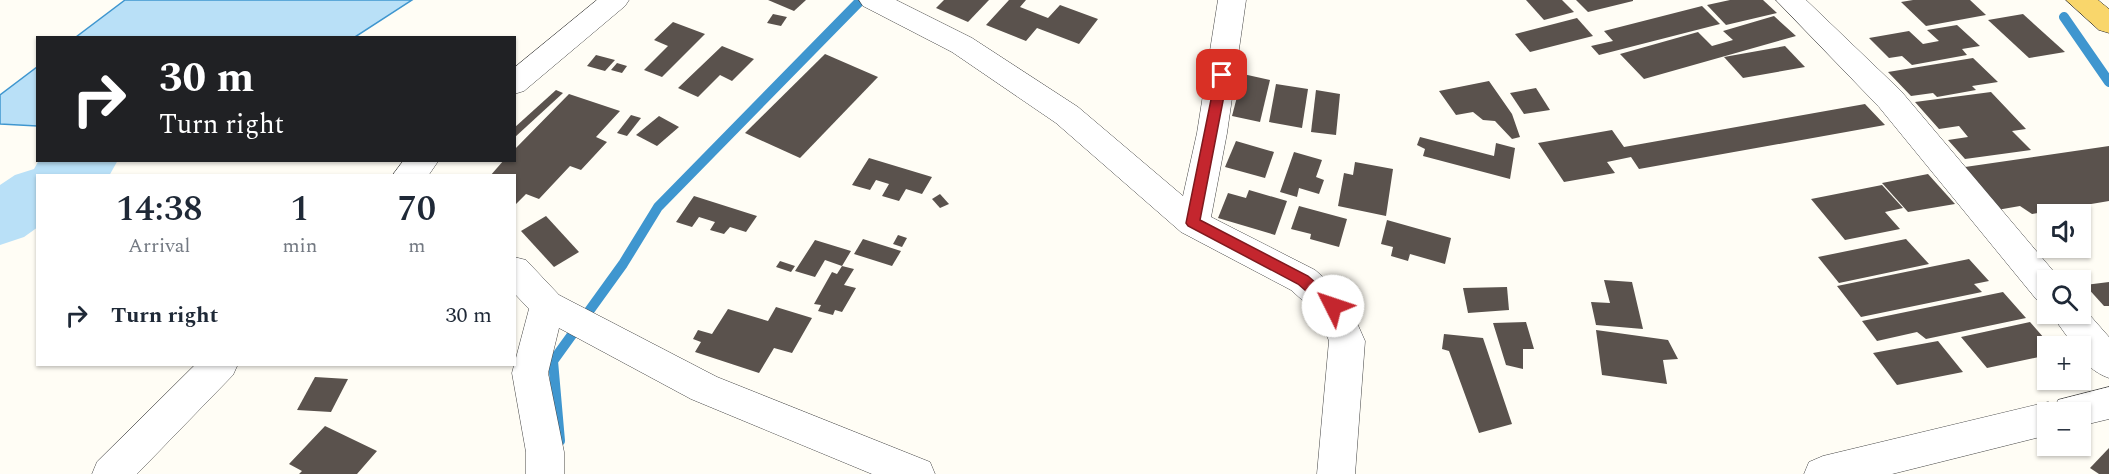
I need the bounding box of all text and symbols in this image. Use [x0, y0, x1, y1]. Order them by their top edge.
text: 30 m [159, 47, 254, 110]
pin [1196, 49, 1247, 100]
icon: arrive [1205, 58, 1238, 91]
icon: right [60, 60, 138, 138]
text: Turn right [159, 104, 284, 146]
text: 14:38 [116, 182, 203, 237]
text: 1 [290, 182, 310, 237]
text: 70 [397, 182, 436, 237]
map controls [2037, 204, 2091, 456]
button: sound [2037, 204, 2091, 258]
text: Arrival [128, 231, 190, 261]
text: min [283, 231, 318, 261]
text: m [408, 231, 425, 261]
button: search [2037, 270, 2091, 324]
position arrow [1301, 274, 1365, 338]
icon: right [60, 299, 93, 332]
text: Turn right [111, 299, 218, 332]
text: 30 m [446, 299, 492, 332]
button: + [2037, 336, 2091, 390]
button: − [2037, 402, 2091, 456]

